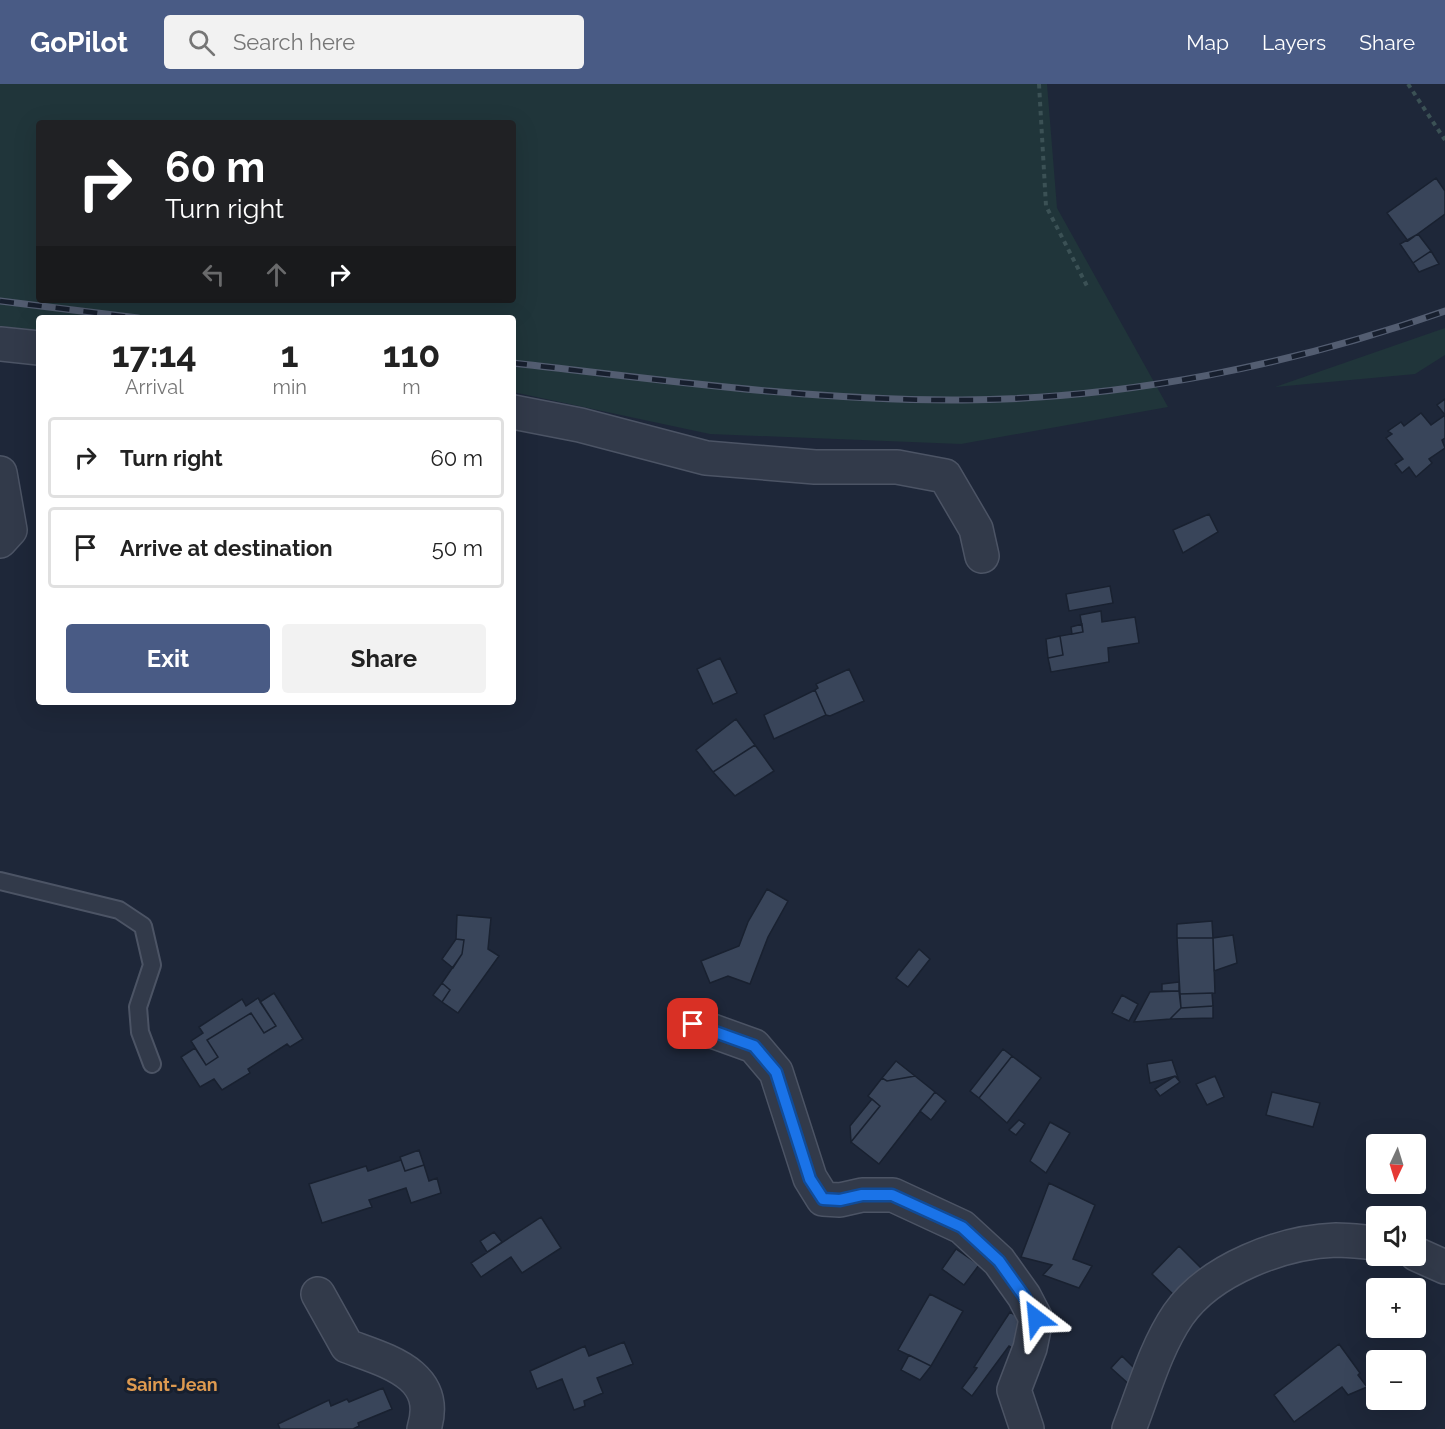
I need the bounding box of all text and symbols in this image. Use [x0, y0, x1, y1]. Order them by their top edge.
search box [164, 15, 584, 69]
text: GoPilot [30, 26, 128, 59]
icon: search [185, 26, 218, 59]
text: Search here [233, 29, 355, 55]
text: Map [1186, 30, 1229, 55]
text: Layers [1262, 30, 1326, 55]
text: Share [1359, 30, 1415, 55]
text: 60 m [165, 143, 265, 192]
icon: right [66, 144, 144, 222]
text: Turn right [165, 193, 284, 224]
icon: left [197, 258, 230, 291]
icon: ahead [260, 258, 293, 291]
icon: right [323, 258, 356, 291]
text: 17:14 [112, 333, 197, 375]
text: 1 [281, 333, 299, 375]
text: 110 [383, 333, 440, 375]
text: Arrival [125, 375, 184, 399]
text: min [273, 375, 307, 399]
text: m [402, 375, 421, 399]
icon: right [69, 441, 102, 474]
text: Turn right [120, 445, 223, 471]
text: 60 m [430, 445, 483, 471]
icon: arrive [69, 531, 102, 564]
text: Arrive at destination [120, 535, 333, 561]
text: 50 m [432, 535, 483, 561]
button: Exit [66, 624, 270, 693]
button: Share [282, 624, 486, 693]
pin [667, 998, 718, 1049]
icon: arrive [676, 1007, 709, 1040]
north arrow [1366, 1134, 1426, 1194]
map controls [1366, 1134, 1426, 1410]
button: sound [1366, 1206, 1426, 1266]
button: + [1366, 1278, 1426, 1338]
position arrow [1004, 1286, 1068, 1350]
button: − [1366, 1350, 1426, 1410]
district label: Saint-Jean [126, 1374, 218, 1395]

